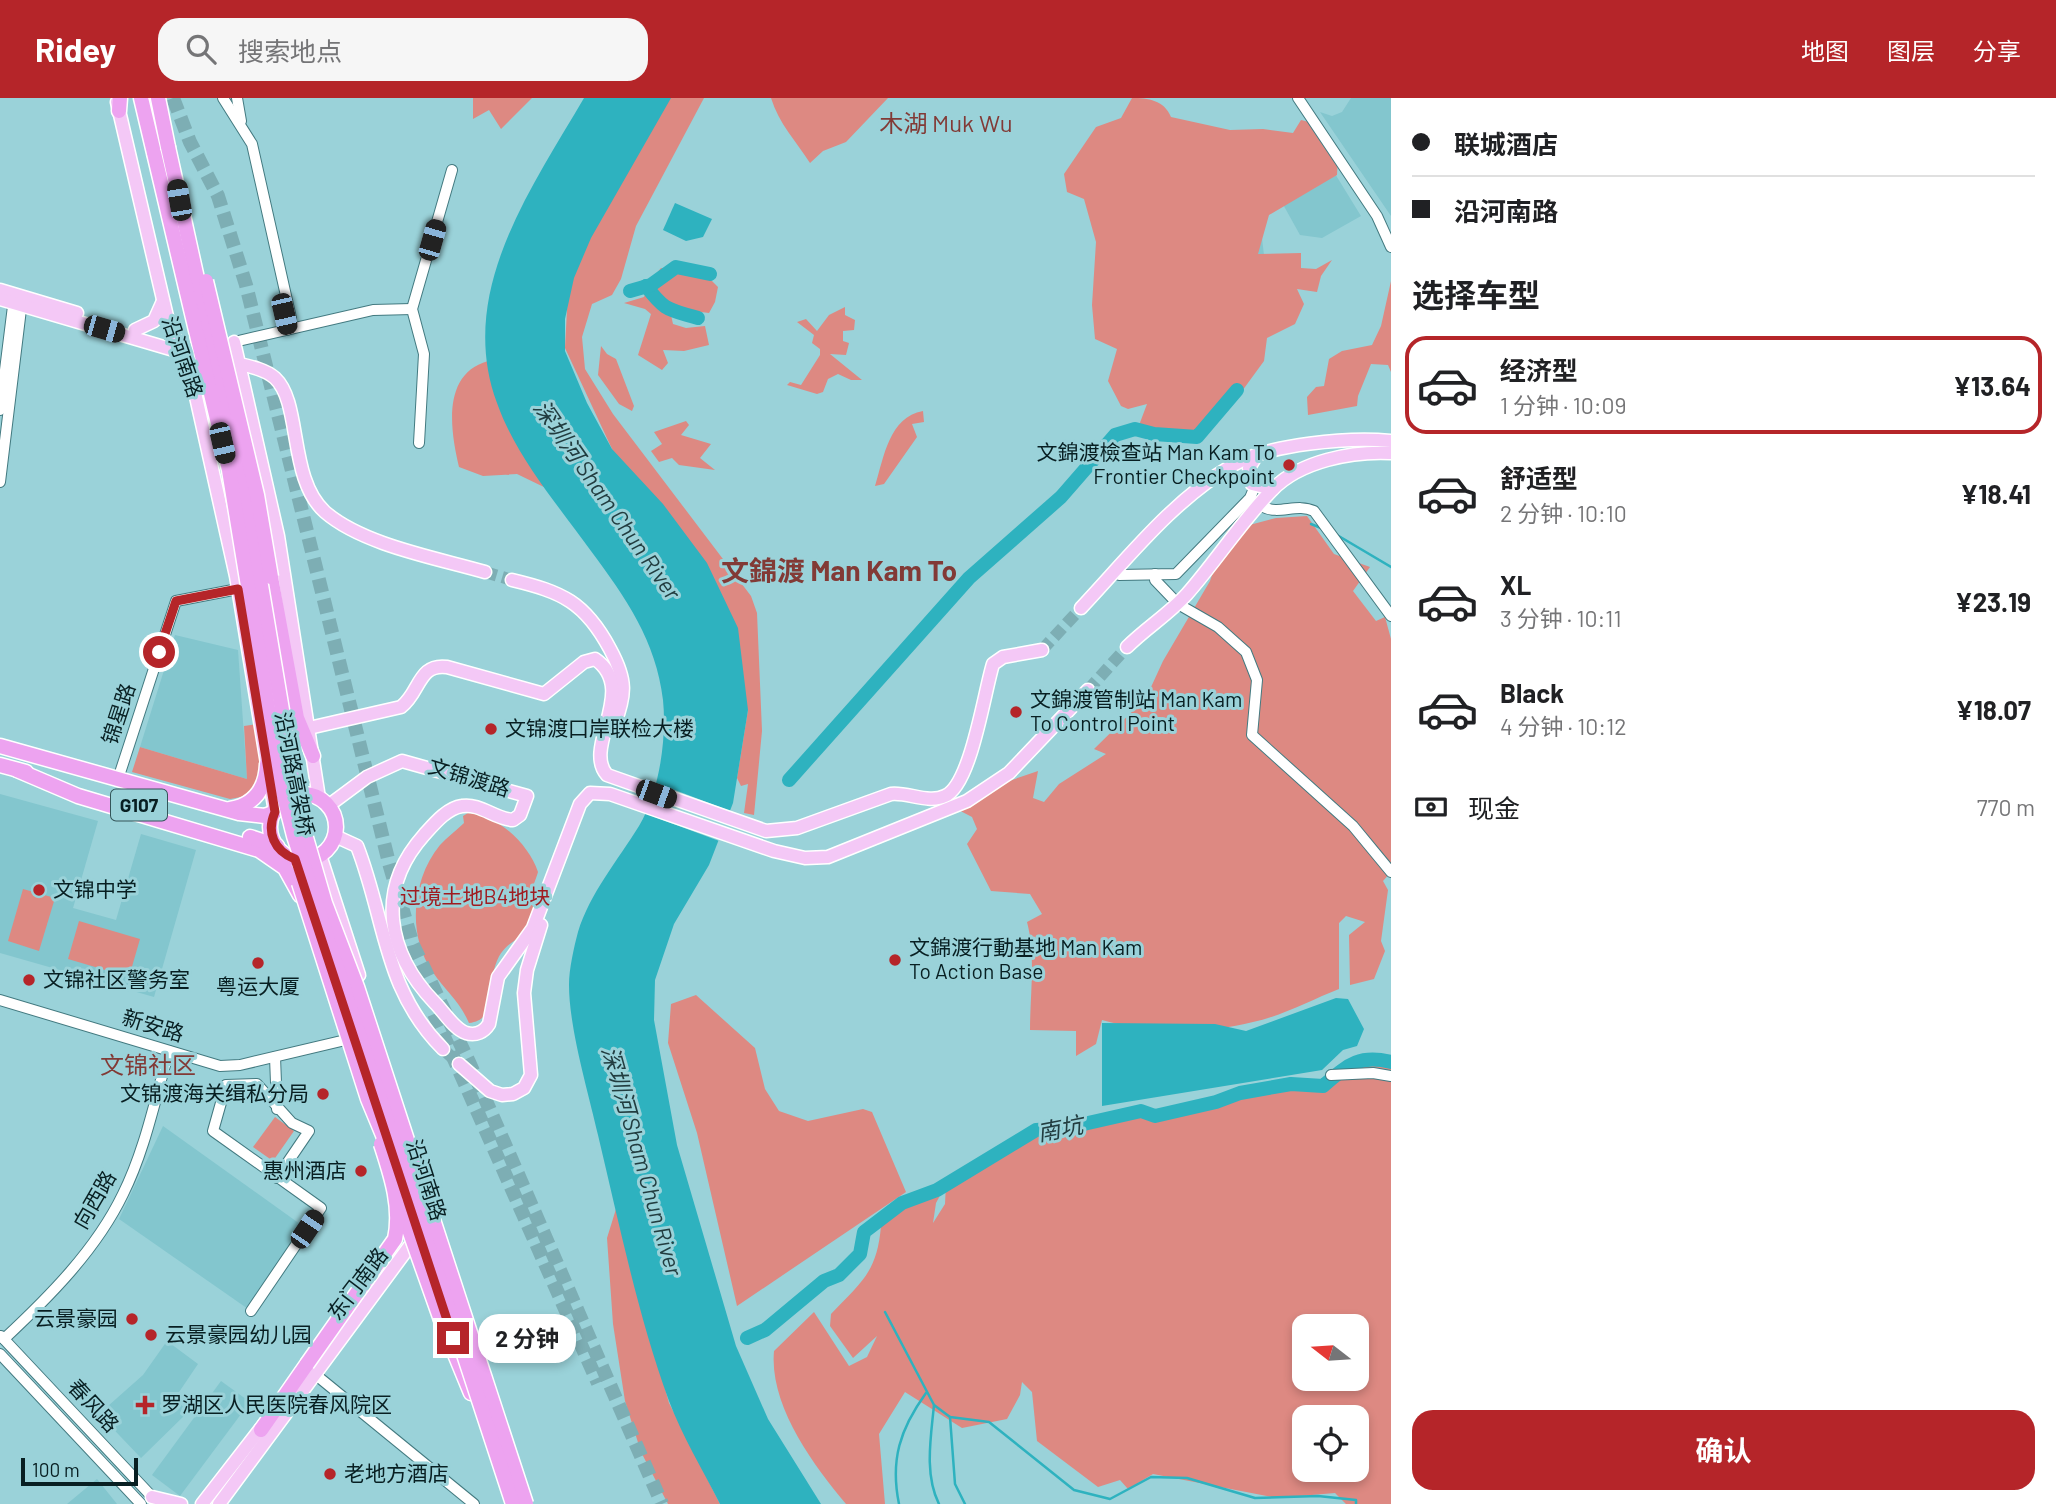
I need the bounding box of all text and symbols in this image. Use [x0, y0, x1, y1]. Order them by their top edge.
search box [158, 18, 648, 81]
text: Ridey [35, 29, 116, 69]
icon: search [182, 30, 220, 68]
text: 搜索地点 [238, 35, 342, 66]
text: 地图 [1801, 36, 1849, 65]
text: 图层 [1887, 36, 1935, 65]
text: 分享 [1973, 36, 2021, 65]
district label: 木湖 Muk Wu [879, 108, 1013, 137]
text: 联城酒店 [1454, 128, 1558, 159]
car [166, 177, 193, 223]
text: 沿河南路 [1454, 195, 1558, 226]
car [417, 217, 448, 263]
text: 选择车型 [1412, 275, 1540, 313]
car [270, 291, 299, 337]
car [81, 313, 128, 345]
street label: 沿河南路 [158, 313, 209, 400]
icon: car [1416, 354, 1479, 417]
text: 经济型 [1500, 354, 1578, 385]
text: ¥13.64 [1953, 370, 2031, 401]
text: 1 分钟 · 10:09 [1500, 391, 1627, 419]
water label: 深圳河 Sham Chun River [528, 394, 688, 605]
car [208, 420, 237, 466]
place label: 文錦渡檢查站 Man Kam To Frontier Checkpoint [1036, 439, 1275, 488]
marker: 文錦渡檢查站 Man Kam To Frontier Checkpoint [1281, 457, 1297, 473]
icon: car [1416, 462, 1479, 525]
text: 舒适型 [1500, 462, 1578, 493]
text: ¥18.41 [1960, 478, 2031, 509]
text: 2 分钟 · 10:10 [1500, 499, 1627, 527]
district label: 文錦渡 Man Kam To [721, 553, 957, 587]
text: XL [1500, 569, 1531, 600]
icon: car [1416, 570, 1479, 633]
text: ¥23.19 [1955, 586, 2031, 617]
text: 3 分钟 · 10:11 [1500, 604, 1622, 632]
route start [143, 636, 175, 668]
text: Black [1500, 677, 1564, 708]
icon: car [1416, 678, 1479, 741]
street label: 锦星路 [96, 680, 139, 747]
place label: 文錦渡管制站 Man Kam To Control Point [1030, 686, 1242, 735]
text: ¥18.07 [1956, 694, 2031, 725]
marker: 文錦渡管制站 Man Kam To Control Point [1008, 704, 1024, 720]
street label: 沿河路高架桥 [271, 709, 320, 838]
text: 4 分钟 · 10:12 [1500, 712, 1627, 740]
place label: 文锦渡口岸联检大楼 [505, 715, 694, 740]
marker: 文锦渡口岸联检大楼 [483, 721, 499, 737]
street label: 文锦渡路 [426, 752, 513, 801]
car [633, 777, 680, 811]
icon: cash [1412, 788, 1450, 826]
road number: G107 [111, 790, 167, 820]
text: 现金 [1468, 792, 1520, 823]
text: 770 m [1977, 793, 2035, 821]
place label: 文锦中学 [53, 876, 137, 901]
marker: 文锦中学 [31, 882, 47, 898]
park label: 过境土地B4地块 [400, 883, 550, 908]
place label: 文錦渡行動基地 Man Kam To Action Base [909, 934, 1142, 983]
marker: 文錦渡行動基地 Man Kam To Action Base [887, 952, 903, 968]
marker: 粤运大厦 [250, 955, 266, 971]
place label: 文锦社区警务室 [43, 966, 190, 991]
marker: 文锦社区警务室 [21, 972, 37, 988]
place label: 粤运大厦 [216, 973, 300, 998]
street label: 新安路 [120, 1003, 187, 1046]
water label: 深圳河 Sham Chun River [597, 1043, 689, 1279]
district label: 文锦社区 [100, 1050, 196, 1079]
place label: 文锦渡海关缉私分局 [120, 1080, 309, 1105]
marker: 文锦渡海关缉私分局 [315, 1086, 331, 1102]
water label: 南坑 [1035, 1109, 1088, 1146]
street label: 沿河南路 [403, 1136, 452, 1223]
place label: 惠州酒店 [263, 1157, 347, 1182]
marker: 惠州酒店 [353, 1163, 369, 1179]
street label: 向西路 [67, 1166, 120, 1233]
car [287, 1206, 328, 1252]
street label: 东门南路 [322, 1242, 392, 1324]
place label: 云景豪园 [34, 1305, 118, 1330]
marker: 云景豪园 [124, 1311, 140, 1327]
callout: 2 分钟 [477, 1314, 576, 1362]
north arrow [1292, 1314, 1368, 1391]
map controls [1292, 1314, 1369, 1482]
place label: 云景豪园幼儿园 [165, 1321, 312, 1346]
route end [437, 1322, 469, 1354]
text: 2 分钟 [495, 1324, 559, 1352]
marker: 云景豪园幼儿园 [143, 1327, 159, 1343]
street label: 春风路 [63, 1373, 125, 1437]
place label: 罗湖区人民医院春风院区 [161, 1391, 392, 1416]
marker: 罗湖区人民医院春风院区 [135, 1395, 155, 1415]
button: locate [1292, 1405, 1369, 1482]
button: 确认 [1412, 1410, 2035, 1490]
scale bar [21, 1455, 138, 1487]
text: 100 m [32, 1458, 80, 1481]
place label: 老地方酒店 [344, 1460, 449, 1485]
marker: 老地方酒店 [322, 1466, 338, 1482]

